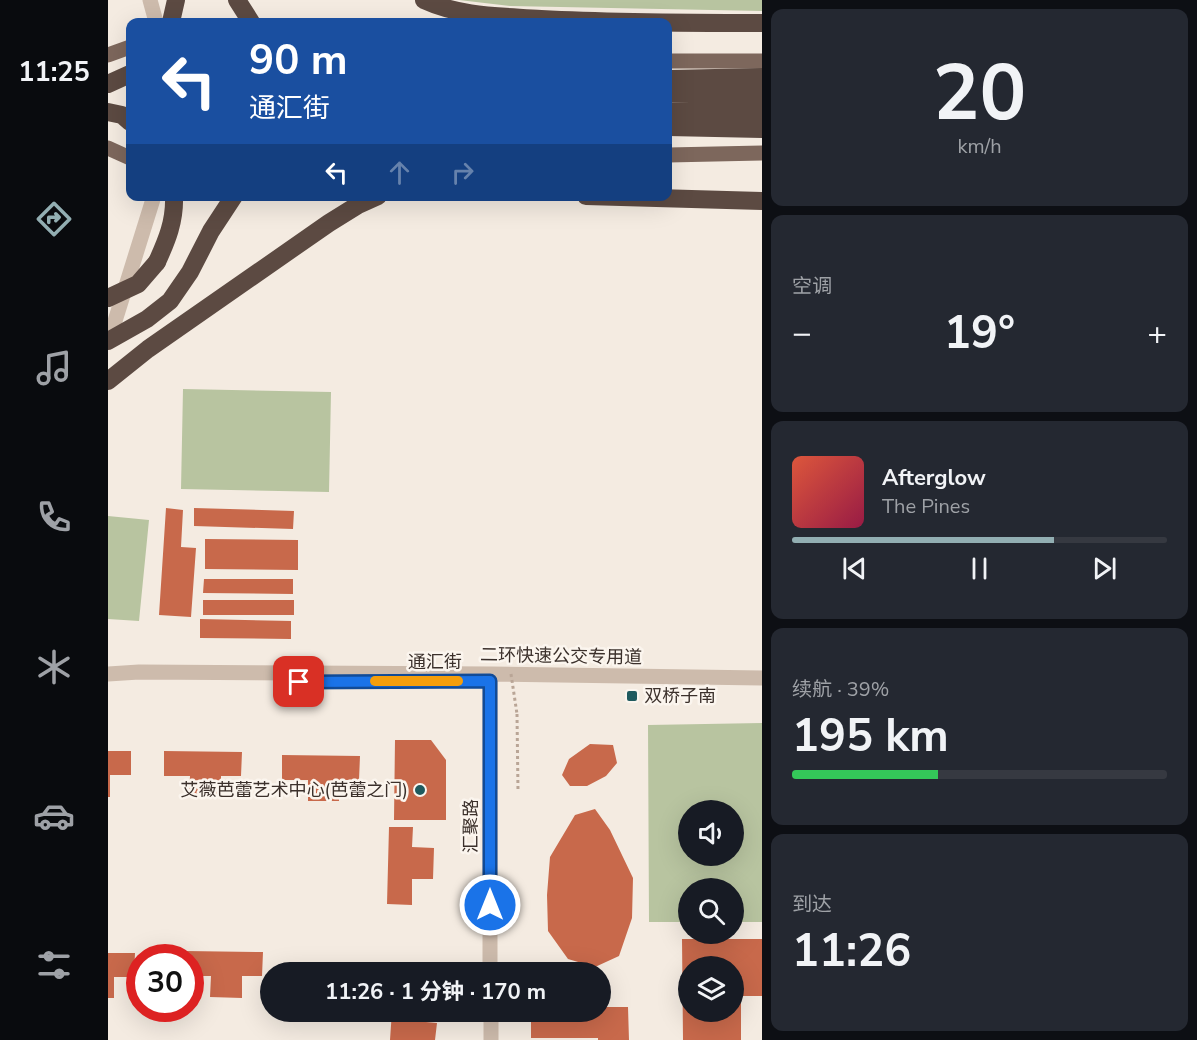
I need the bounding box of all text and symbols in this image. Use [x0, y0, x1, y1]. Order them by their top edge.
text: 90 m [249, 32, 348, 89]
text: 20 [933, 40, 1026, 147]
icon: left [150, 42, 228, 120]
text: 11:25 [18, 54, 90, 91]
text: 通汇街 [249, 90, 330, 127]
text: km/h [957, 133, 1002, 160]
icon: left [320, 156, 353, 189]
icon: ahead [383, 156, 416, 189]
icon: right [446, 156, 479, 189]
icon: directions [33, 198, 75, 240]
text: 空调 [792, 273, 832, 300]
text: 19° [944, 303, 1015, 364]
text: − [792, 311, 812, 356]
text: + [1147, 311, 1167, 356]
icon: music [33, 347, 75, 389]
text: Afterglow [882, 463, 986, 493]
text: The Pines [882, 493, 970, 520]
icon: phone [33, 496, 75, 538]
icon: previous [838, 552, 871, 585]
icon: pause [963, 552, 996, 585]
icon: next [1088, 552, 1121, 585]
street label: 二环快速公交专用道 [480, 643, 642, 669]
icon: climate [33, 646, 75, 688]
street label: 通汇街 [408, 650, 462, 674]
pin [273, 656, 324, 707]
icon: arrive [282, 665, 315, 698]
text: 续航 · 39% [792, 676, 889, 703]
place label: 双桥子南 [644, 684, 716, 708]
marker: 双桥子南 [625, 689, 639, 703]
text: 195 km [792, 706, 949, 767]
place label: 艾薇芭蕾艺术中心(芭蕾之门) [181, 778, 408, 802]
marker: 艾薇芭蕾艺术中心(芭蕾之门) [413, 783, 427, 797]
icon: car [33, 795, 75, 837]
street label: 汇聚路 [459, 799, 483, 853]
map controls [678, 800, 744, 1022]
button: sound [678, 800, 744, 866]
position arrow [458, 873, 522, 937]
button: search [678, 878, 744, 944]
text: 到达 [792, 891, 832, 918]
text: 11:26 [792, 921, 911, 982]
icon: filters [33, 944, 75, 986]
speed limit sign: 30 [126, 944, 204, 1022]
button: layers [678, 956, 744, 1022]
text: 11:26 · 1 分钟 · 170 m [325, 977, 546, 1007]

